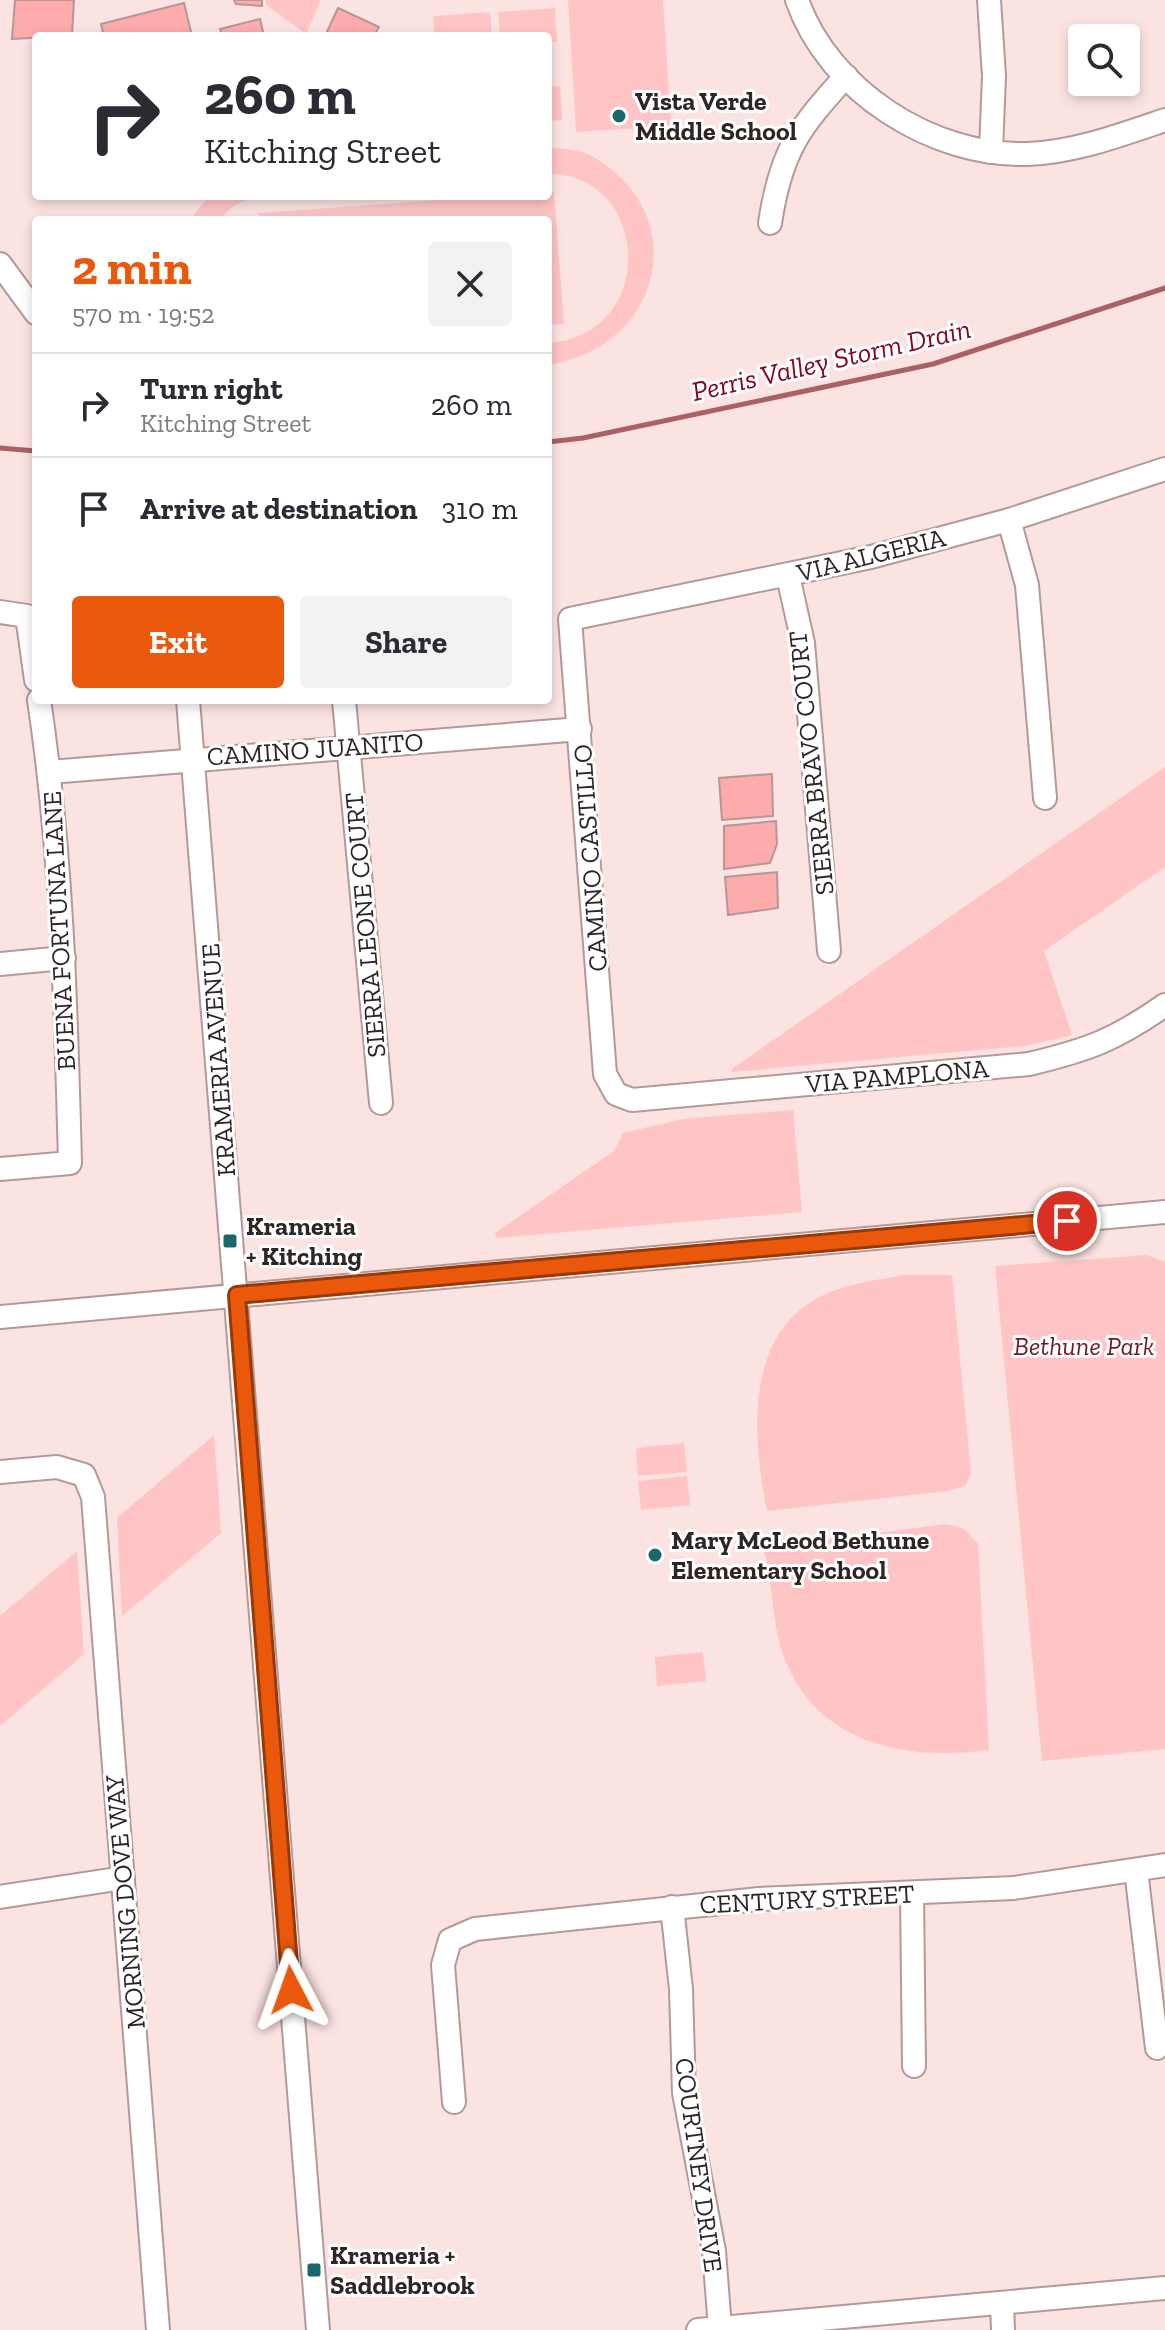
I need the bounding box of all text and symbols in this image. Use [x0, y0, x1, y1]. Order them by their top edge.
map controls [1068, 24, 1140, 96]
button: search [1068, 24, 1140, 96]
text: 260 m [204, 61, 356, 128]
icon: right [72, 64, 176, 168]
place label: Vista Verde Middle School [635, 85, 797, 147]
marker: Vista Verde Middle School [610, 107, 628, 125]
text: Kitching Street [204, 129, 441, 172]
text: 2 min [72, 239, 192, 296]
button: close [428, 242, 512, 326]
text: 570 m · 19:52 [72, 298, 215, 330]
water label: Perris Valley Storm Drain [688, 312, 974, 408]
text: Turn right [140, 371, 282, 407]
icon: right [72, 383, 116, 427]
text: 260 m [431, 387, 512, 423]
text: Kitching Street [140, 407, 311, 439]
icon: arrive [72, 487, 116, 531]
text: Arrive at destination [140, 491, 417, 527]
text: 310 m [441, 491, 518, 527]
street label: VIA ALGERIA [792, 521, 950, 589]
button: Exit [72, 596, 284, 688]
button: Share [300, 596, 512, 688]
street label: SIERRA BRAVO COURT [781, 629, 841, 897]
street label: CAMINO JUANITO [206, 725, 424, 773]
street label: CAMINO CASTILLO [566, 743, 614, 973]
street label: BUENA FORTUNA LANE [36, 790, 82, 1072]
street label: SIERRA LEONE COURT [337, 791, 393, 1059]
street label: KRAMERIA AVENUE [194, 942, 242, 1178]
street label: VIA PAMPLONA [803, 1052, 991, 1100]
pin [1033, 1187, 1101, 1255]
icon: arrive [1045, 1199, 1089, 1243]
place label: Krameria + Kitching [246, 1210, 362, 1272]
marker: Krameria + Kitching [221, 1232, 239, 1250]
park label: Bethune Park [1014, 1330, 1154, 1362]
place label: Mary McLeod Bethune Elementary School [671, 1524, 930, 1586]
marker: Mary McLeod Bethune Elementary School [646, 1546, 664, 1564]
street label: MORNING DOVE WAY [98, 1774, 152, 2030]
street label: CENTURY STREET [699, 1877, 915, 1921]
position arrow [249, 1948, 333, 2032]
street label: COURTNEY DRIVE [668, 2056, 730, 2274]
place label: Krameria + Saddlebrook [330, 2239, 475, 2301]
marker: Krameria + Saddlebrook [305, 2261, 323, 2279]

